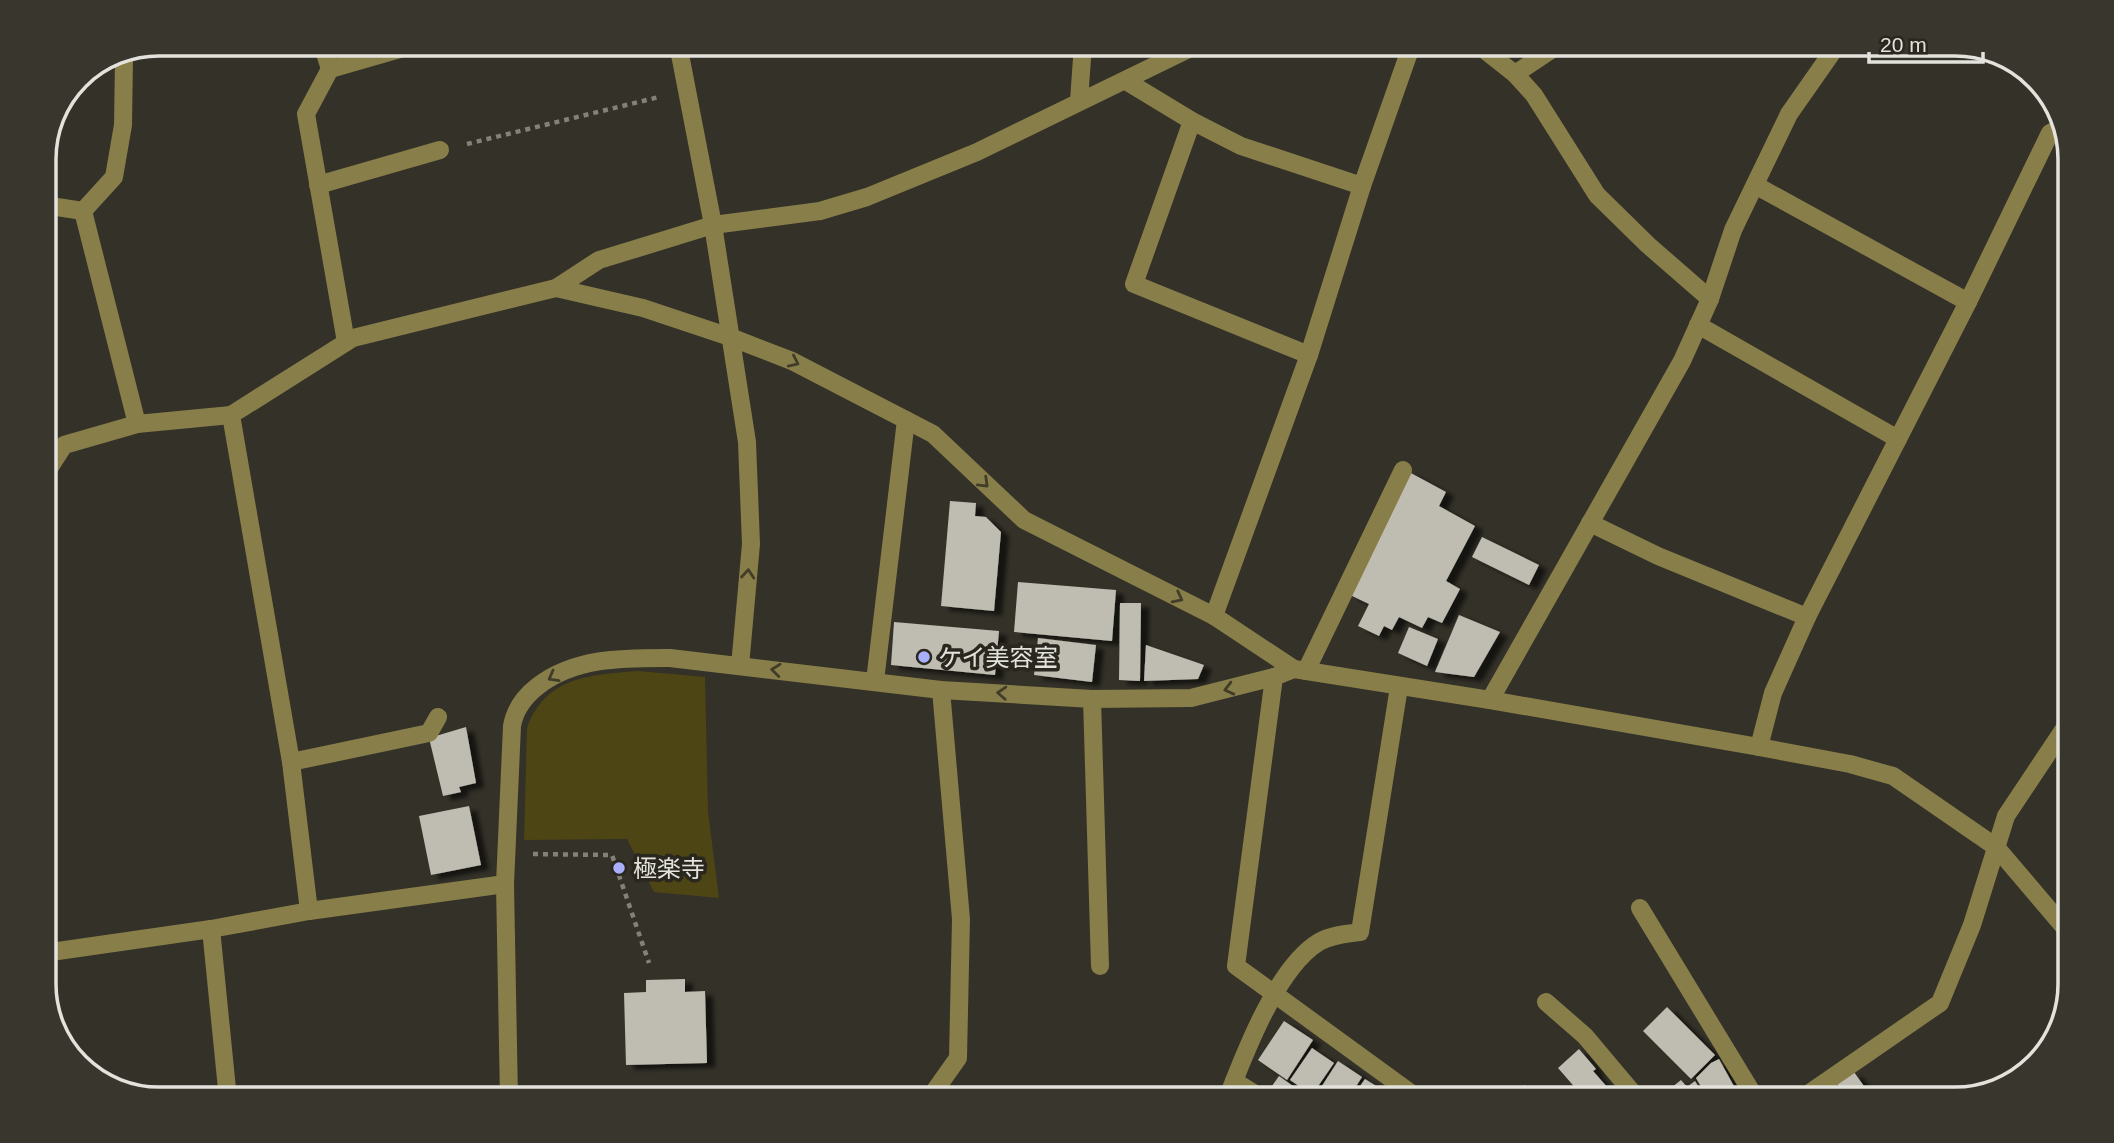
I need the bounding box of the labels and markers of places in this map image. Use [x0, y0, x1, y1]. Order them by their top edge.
place label: ケイ美容室 [938, 644, 1058, 671]
marker: ケイ美容室 [916, 649, 932, 665]
place label: 極楽寺 [633, 855, 705, 882]
marker: 極楽寺 [611, 860, 627, 876]

